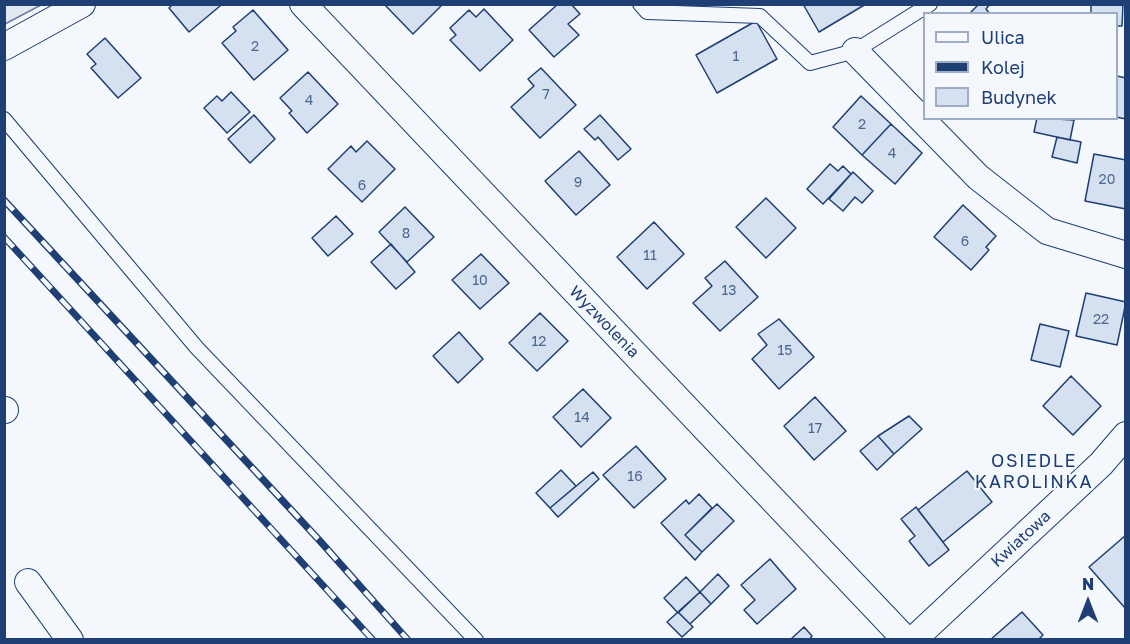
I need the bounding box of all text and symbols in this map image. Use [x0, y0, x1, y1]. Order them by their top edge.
legend [923, 12, 1118, 120]
text: Ulica [981, 26, 1025, 48]
house number: 2 [251, 39, 259, 55]
house number: 1 [733, 49, 739, 65]
text: Kolej [981, 56, 1025, 78]
text: Budynek [981, 86, 1057, 108]
house number: 7 [542, 87, 550, 103]
house number: 4 [305, 93, 313, 109]
house number: 2 [858, 117, 866, 133]
house number: 4 [888, 146, 896, 162]
house number: 20 [1099, 172, 1115, 188]
house number: 9 [574, 175, 582, 191]
house number: 6 [358, 178, 366, 194]
house number: 8 [402, 226, 410, 242]
house number: 6 [961, 234, 969, 250]
house number: 11 [643, 248, 657, 264]
house number: 10 [472, 273, 488, 289]
street label: Wyzwolenia [565, 282, 643, 362]
house number: 13 [722, 283, 736, 299]
house number: 22 [1093, 312, 1109, 328]
house number: 12 [532, 334, 546, 350]
house number: 15 [778, 343, 792, 359]
house number: 14 [574, 410, 590, 426]
house number: 17 [808, 421, 822, 437]
district label: OSIEDLE KAROLINKA [975, 450, 1093, 492]
house number: 16 [627, 469, 643, 485]
street label: Kwiatowa [987, 507, 1055, 571]
north arrow [1058, 572, 1118, 632]
text: N [1082, 574, 1094, 594]

